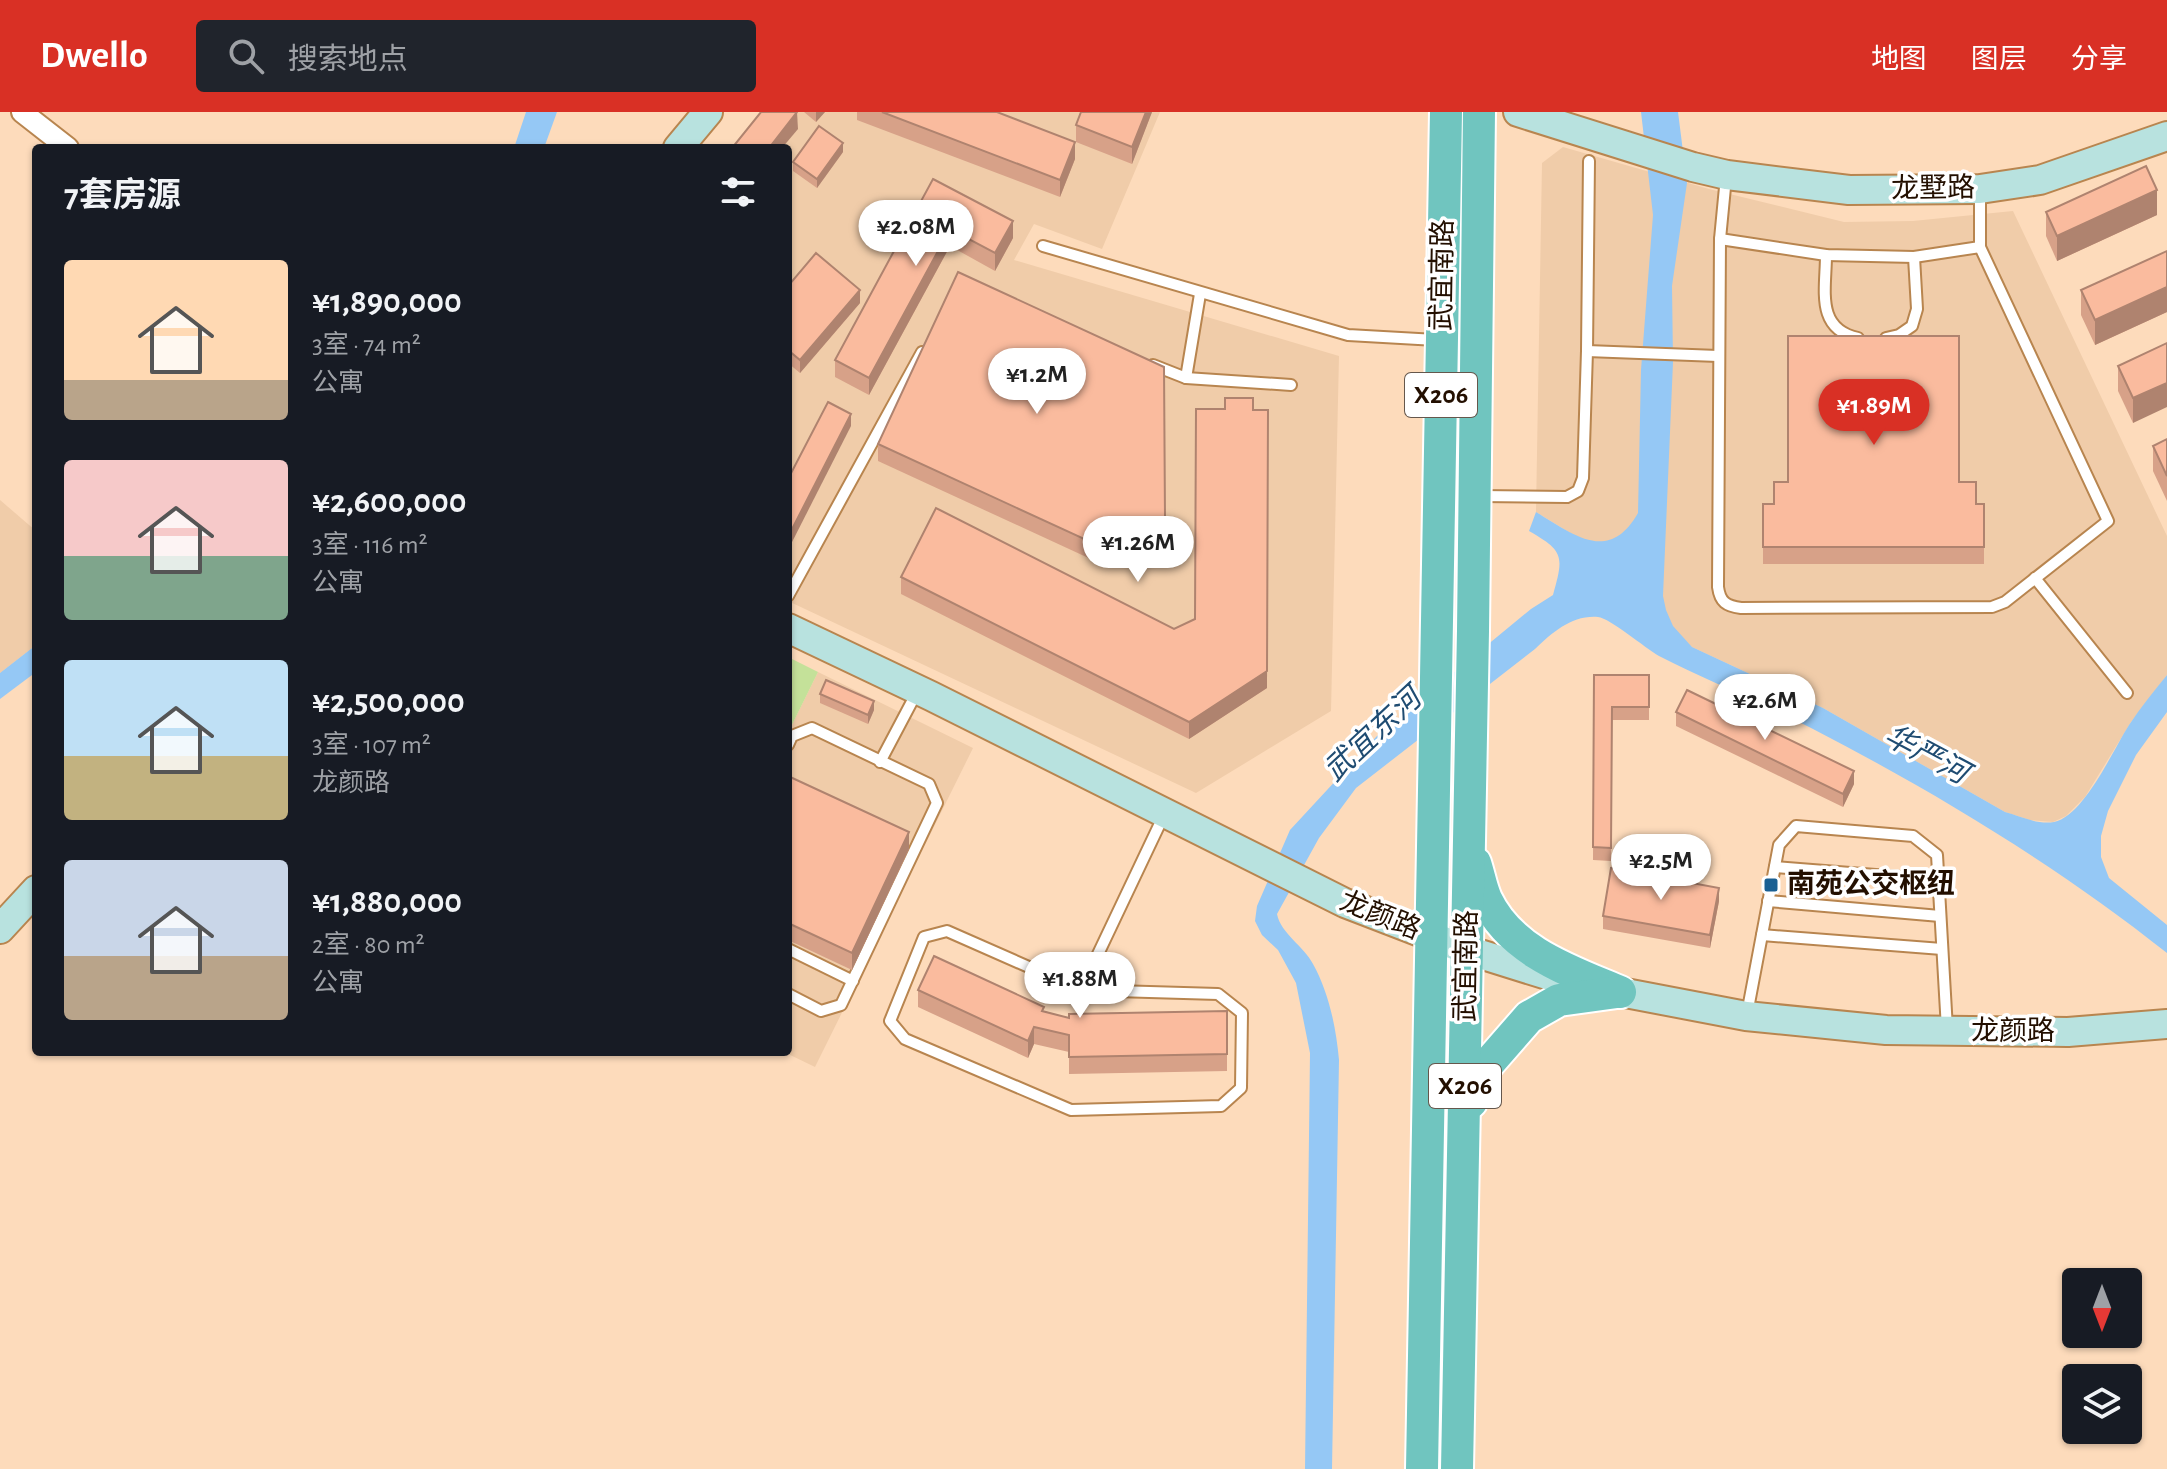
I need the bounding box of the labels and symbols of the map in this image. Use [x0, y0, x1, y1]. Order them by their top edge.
street label: 龙墅路 [1891, 172, 1975, 204]
pin: ¥2.08M [851, 200, 981, 268]
street label: 武宜南路 [1426, 219, 1458, 331]
pin: ¥1.2M [981, 348, 1093, 416]
road number: X206 [1405, 373, 1477, 417]
pin: ¥1.89M [1809, 379, 1939, 447]
pin: ¥1.26M [1073, 516, 1203, 584]
pin: ¥2.6M [1709, 674, 1821, 742]
water label: 武宜东河 [1318, 678, 1431, 787]
water label: 华严河 [1879, 719, 1978, 792]
pin: ¥2.5M [1605, 834, 1717, 902]
place label: 南苑公交枢纽 [1787, 868, 1955, 899]
marker: 南苑公交枢纽 [1762, 876, 1780, 894]
street label: 龙颜路 [1336, 885, 1425, 945]
street label: 武宜南路 [1450, 910, 1482, 1022]
pin: ¥1.88M [1015, 952, 1145, 1020]
street label: 龙颜路 [1971, 1016, 2055, 1046]
road number: X206 [1429, 1064, 1501, 1108]
north arrow [2062, 1268, 2142, 1348]

